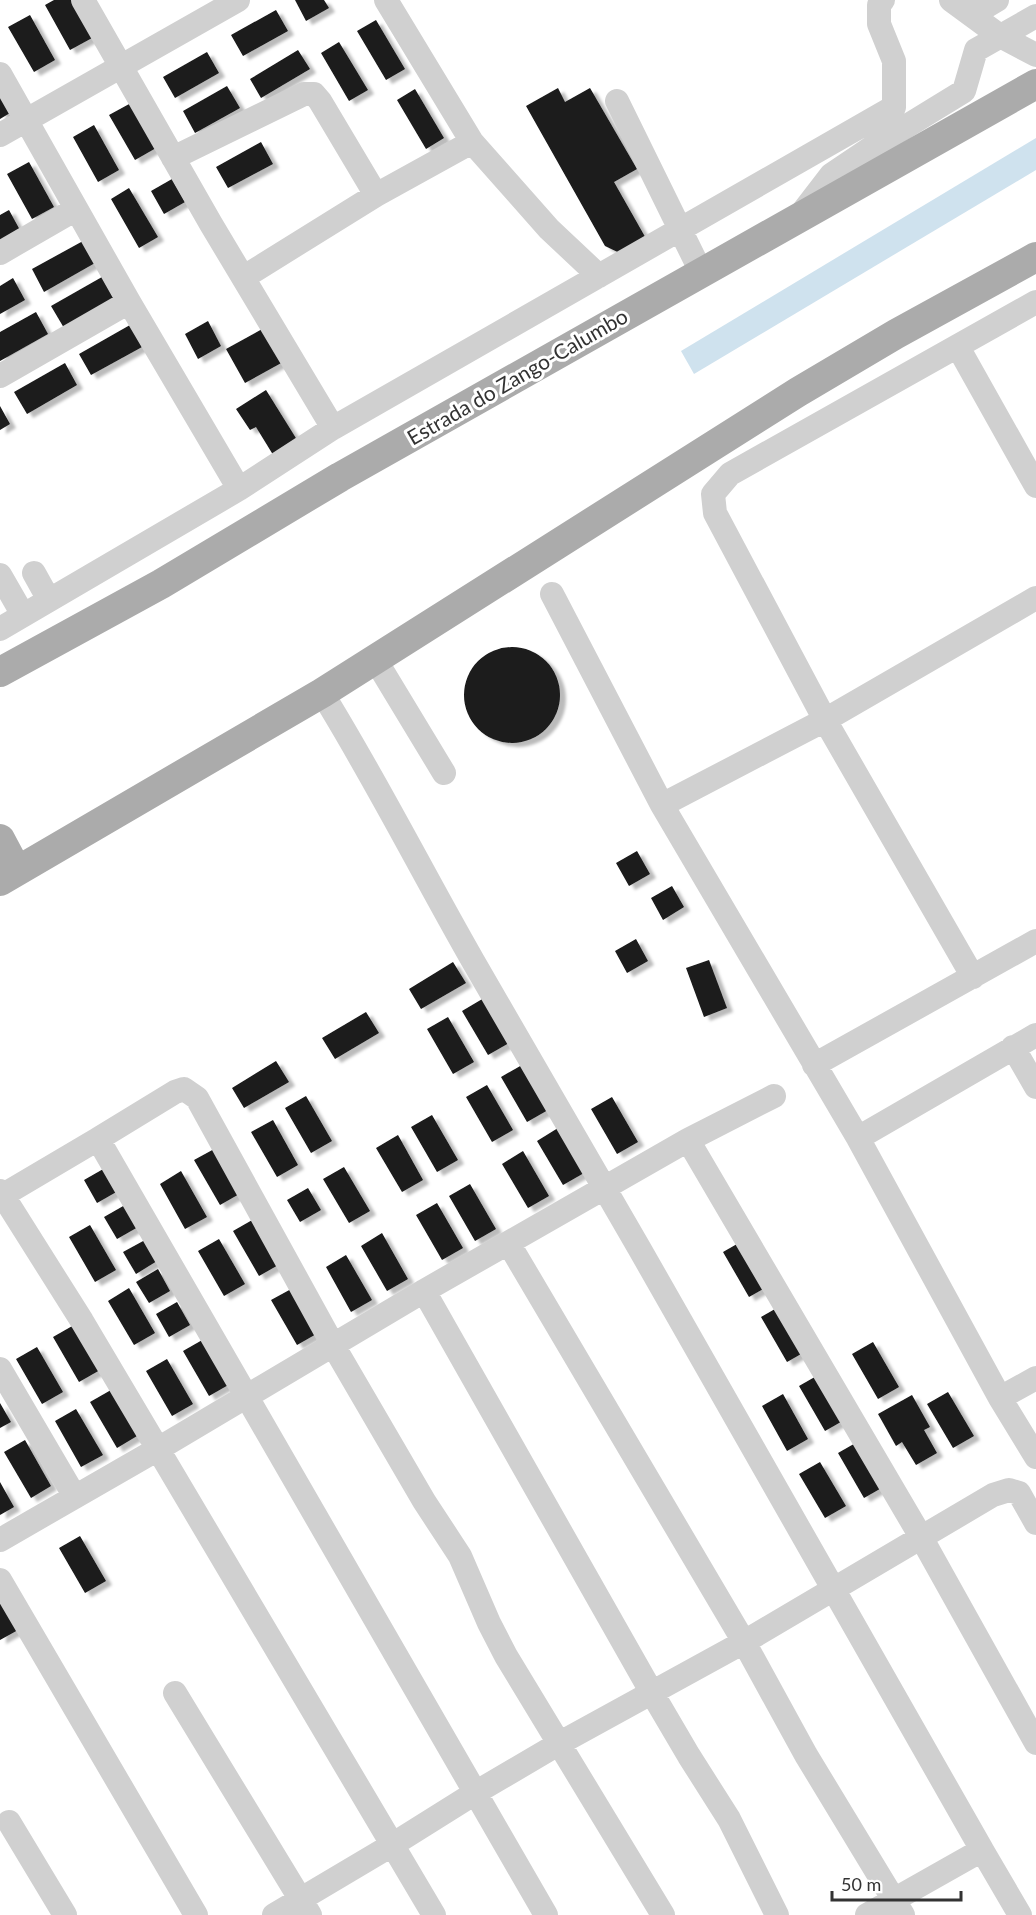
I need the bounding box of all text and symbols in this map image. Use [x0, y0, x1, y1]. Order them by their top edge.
street label: Estrada do Zango-Calumbo [402, 303, 632, 449]
scale bar [832, 1864, 961, 1902]
text: 50 m [841, 1873, 881, 1895]

